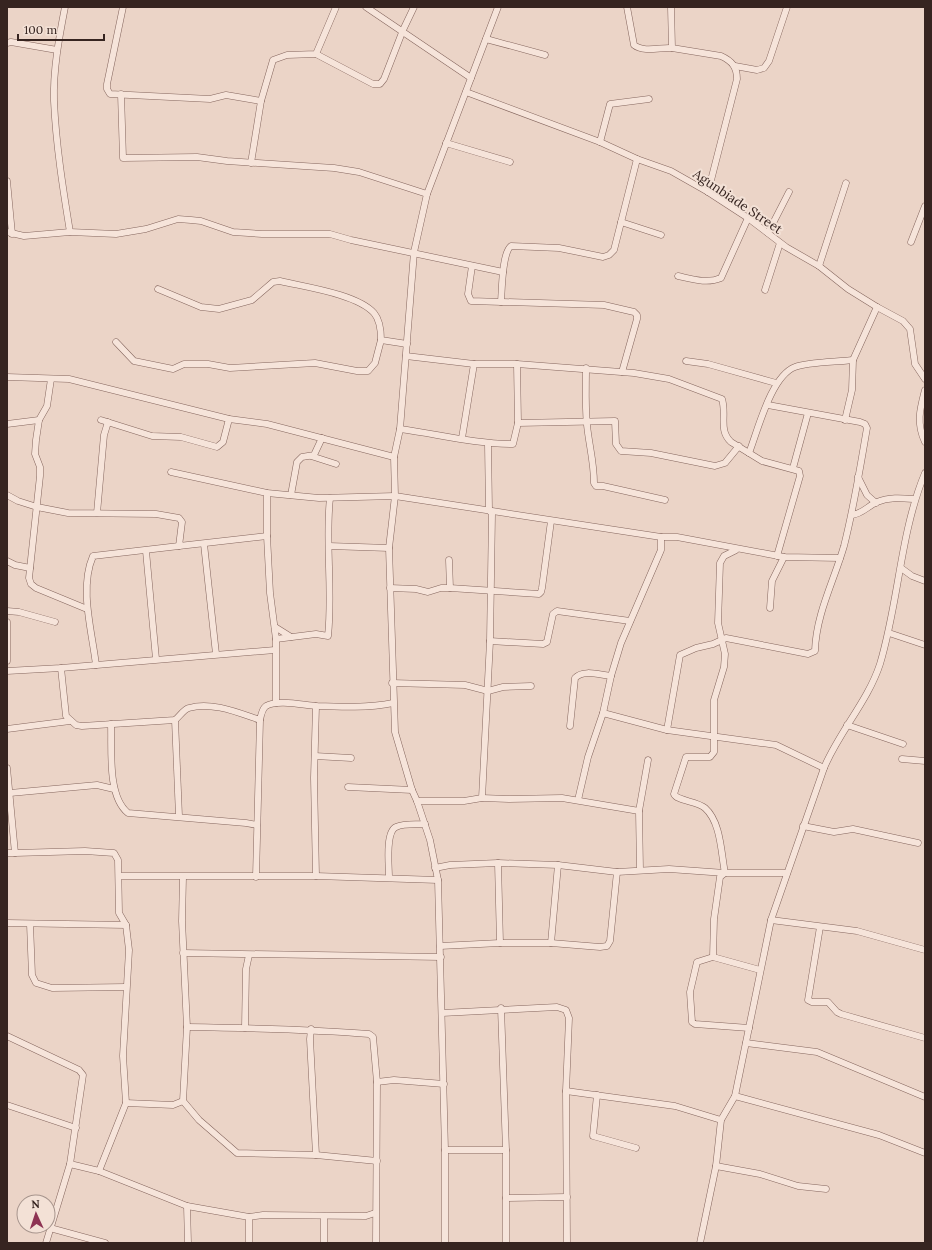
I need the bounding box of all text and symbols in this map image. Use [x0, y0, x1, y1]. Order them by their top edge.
scale bar [18, 16, 104, 42]
text: 100 m [24, 22, 57, 37]
street label: Agunbiade Street [689, 165, 786, 238]
north arrow [16, 1194, 56, 1234]
text: N [31, 1197, 41, 1211]

